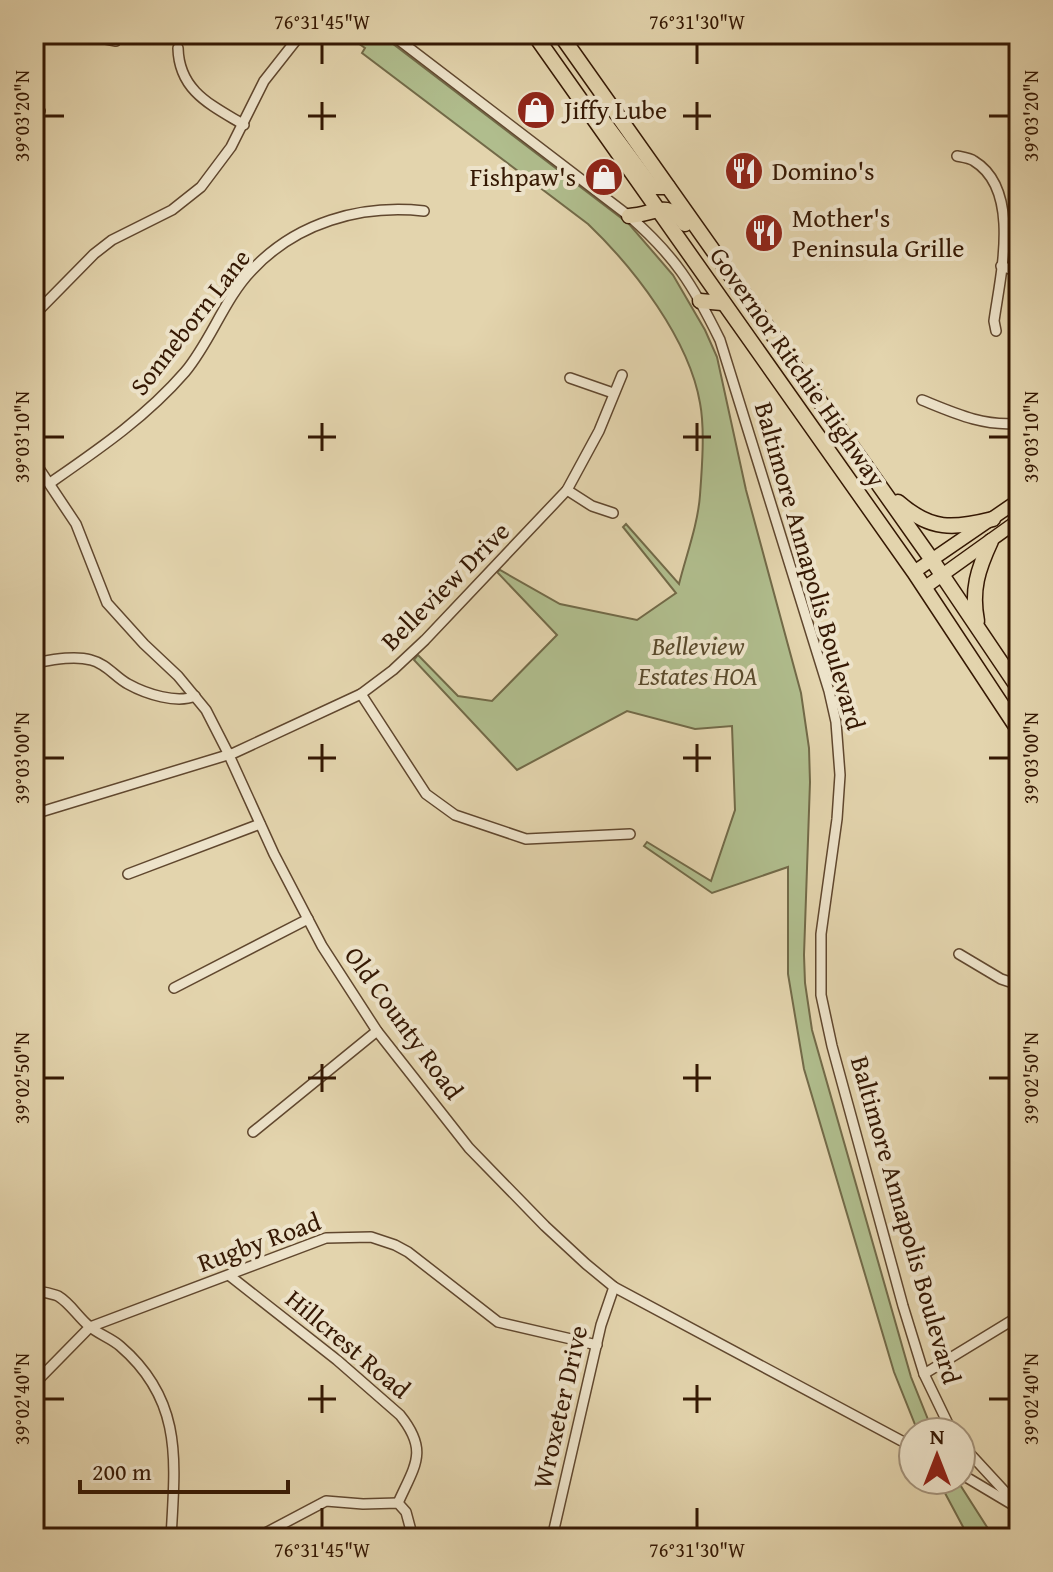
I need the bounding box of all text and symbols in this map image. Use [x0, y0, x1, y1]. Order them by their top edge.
text: 76°31'45"W [274, 7, 370, 36]
text: 76°31'30"W [649, 7, 745, 36]
text: 39°03'20"N [7, 70, 36, 162]
text: 39°03'20"N [1016, 70, 1045, 162]
shop icon: Jiffy Lube [515, 89, 557, 131]
place label: Jiffy Lube [561, 90, 667, 129]
restaurant icon: Domino's [723, 150, 765, 192]
place label: Domino's [772, 151, 874, 190]
shop icon: Fishpaw's [583, 156, 625, 198]
place label: Fishpaw's [470, 157, 576, 196]
place label: Mother's Peninsula Grille [792, 198, 965, 267]
restaurant icon: Mother's Peninsula Grille [743, 212, 785, 254]
street label: Governor Ritchie Highway [701, 239, 896, 495]
street label: Sonneborn Lane [120, 240, 259, 403]
text: 39°03'10"N [7, 391, 36, 483]
text: 39°03'10"N [1016, 391, 1045, 483]
street label: Baltimore Annapolis Boulevard [745, 397, 876, 734]
street label: Belleview Drive [371, 512, 518, 659]
park label: Belleview Estates HOA [637, 626, 758, 695]
text: 39°03'00"N [7, 712, 36, 804]
text: 39°03'00"N [1016, 712, 1045, 804]
street label: Old County Road [335, 938, 473, 1107]
text: 39°02'50"N [7, 1032, 36, 1124]
text: 39°02'50"N [1016, 1032, 1045, 1124]
street label: Baltimore Annapolis Boulevard [841, 1051, 972, 1388]
street label: Rugby Road [192, 1201, 326, 1282]
street label: Hillcrest Road [277, 1280, 419, 1408]
street label: Wroxeter Drive [522, 1321, 597, 1492]
text: 39°02'40"N [7, 1353, 36, 1445]
text: 39°02'40"N [1016, 1353, 1045, 1445]
north arrow [897, 1416, 977, 1496]
text: N [930, 1420, 945, 1452]
scale bar [80, 1444, 288, 1494]
text: 200 m [92, 1454, 152, 1489]
text: 76°31'45"W [274, 1535, 370, 1564]
text: 76°31'30"W [649, 1535, 745, 1564]

